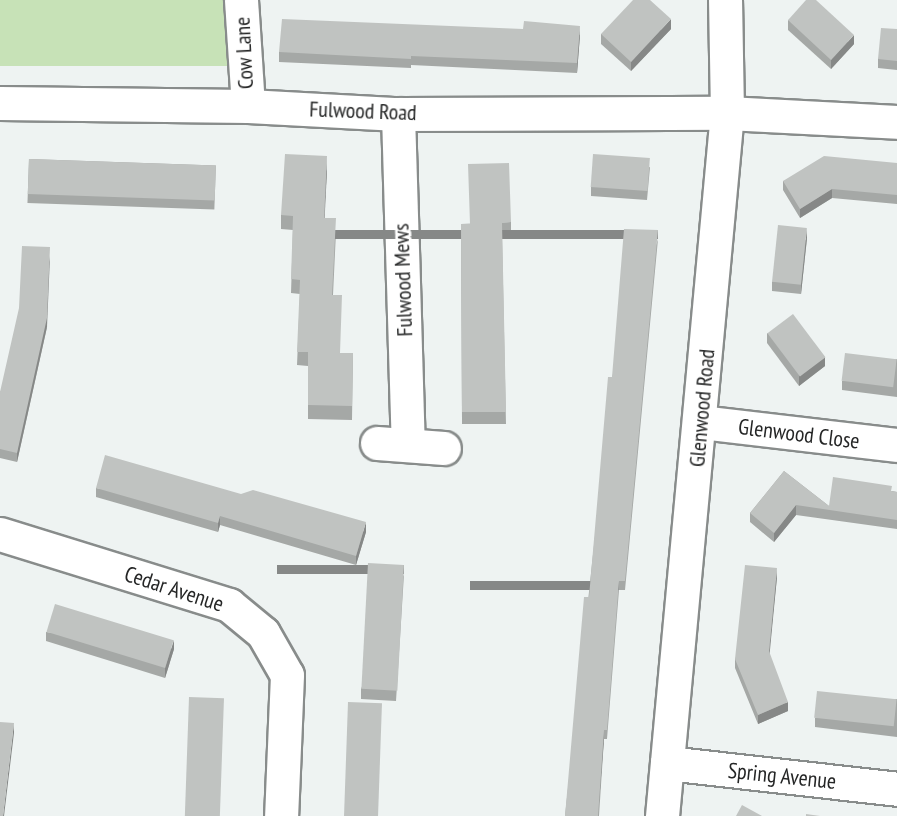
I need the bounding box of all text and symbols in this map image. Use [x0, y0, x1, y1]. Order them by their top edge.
street label: Cow Lane [229, 16, 259, 90]
street label: Fulwood Road [309, 96, 417, 126]
street label: Fulwood Mews [388, 223, 418, 337]
street label: Glenwood Road [684, 348, 720, 468]
street label: Glenwood Close [737, 413, 861, 455]
street label: Cedar Avenue [121, 561, 227, 617]
street label: Spring Avenue [726, 757, 838, 795]

